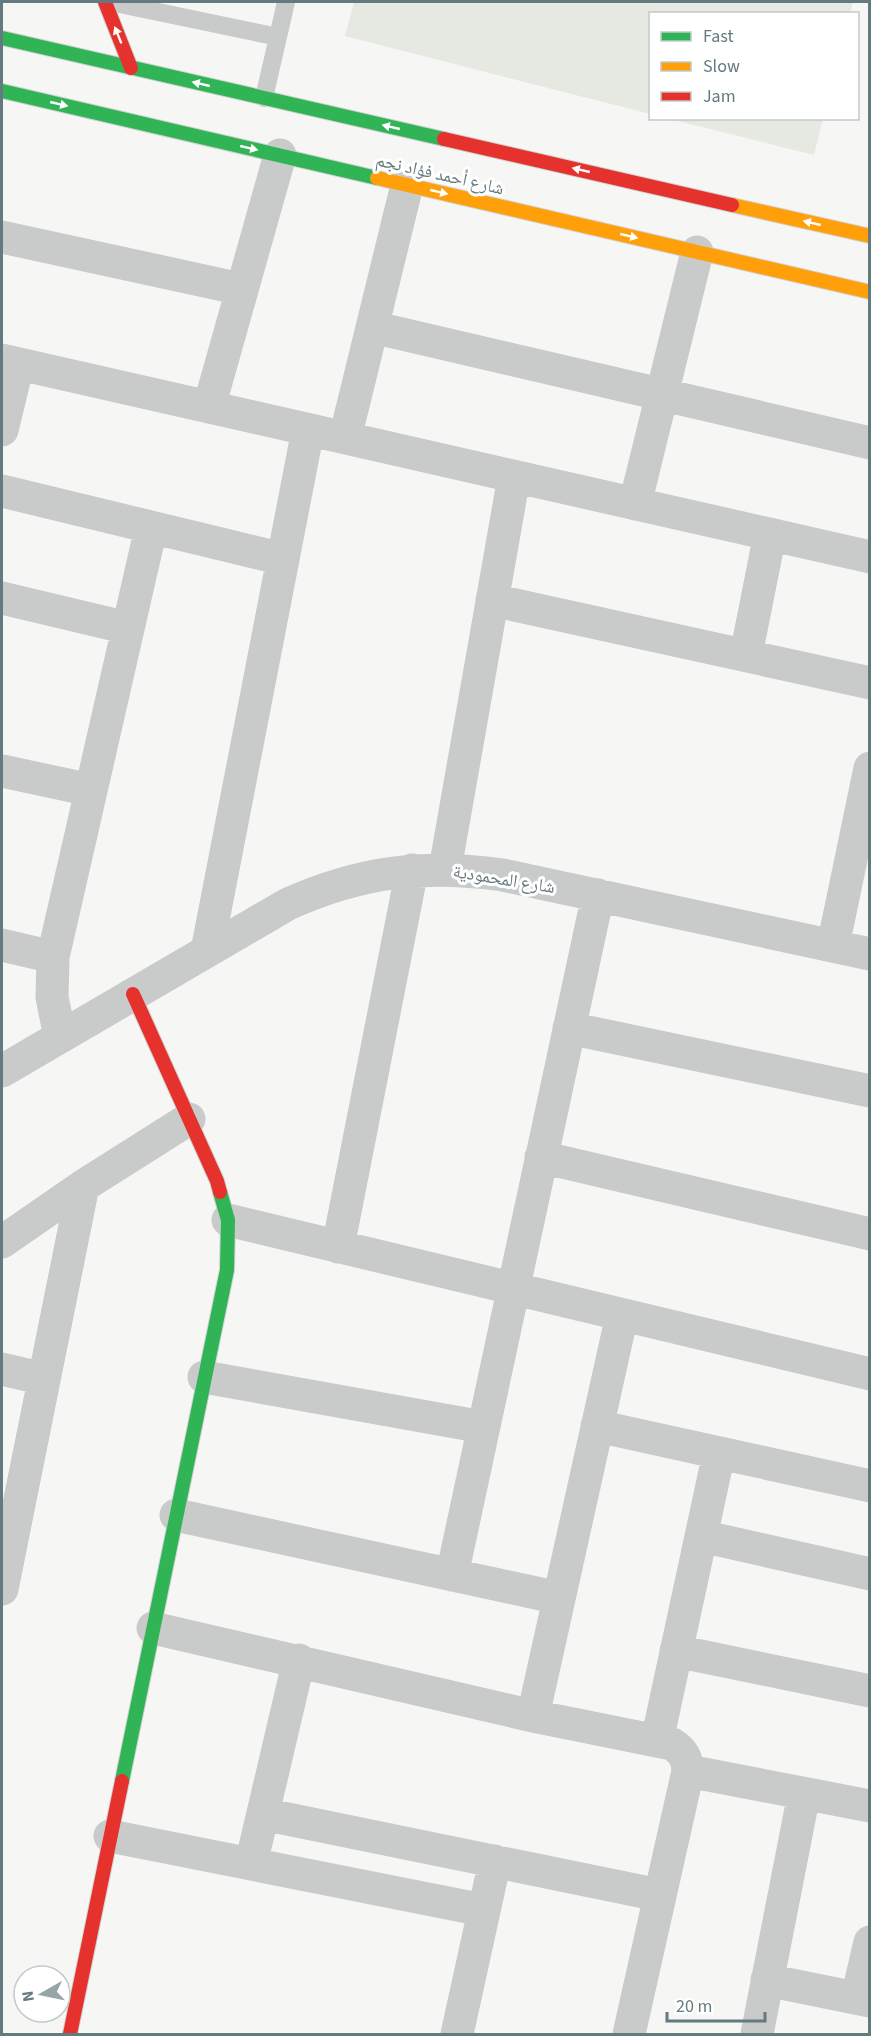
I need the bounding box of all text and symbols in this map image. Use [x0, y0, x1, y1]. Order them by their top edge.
legend [649, 12, 859, 120]
text: Fast [703, 24, 734, 49]
one-way arrow [113, 25, 123, 43]
text: Slow [703, 54, 740, 79]
one-way arrow [192, 78, 210, 88]
text: Jam [703, 84, 736, 109]
one-way arrow [49, 100, 68, 110]
one-way arrow [382, 122, 401, 131]
one-way arrow [239, 144, 258, 153]
street label: شارع أحمد فؤاد نجم [373, 148, 506, 201]
one-way arrow [572, 165, 591, 175]
one-way arrow [429, 187, 448, 197]
one-way arrow [803, 218, 822, 227]
one-way arrow [619, 231, 638, 241]
street label: شارع المحمودية [451, 859, 557, 900]
north arrow [12, 1964, 72, 2024]
scale bar [667, 1985, 764, 2023]
text: N [16, 1989, 40, 2003]
text: 20 m [676, 1994, 712, 2019]

